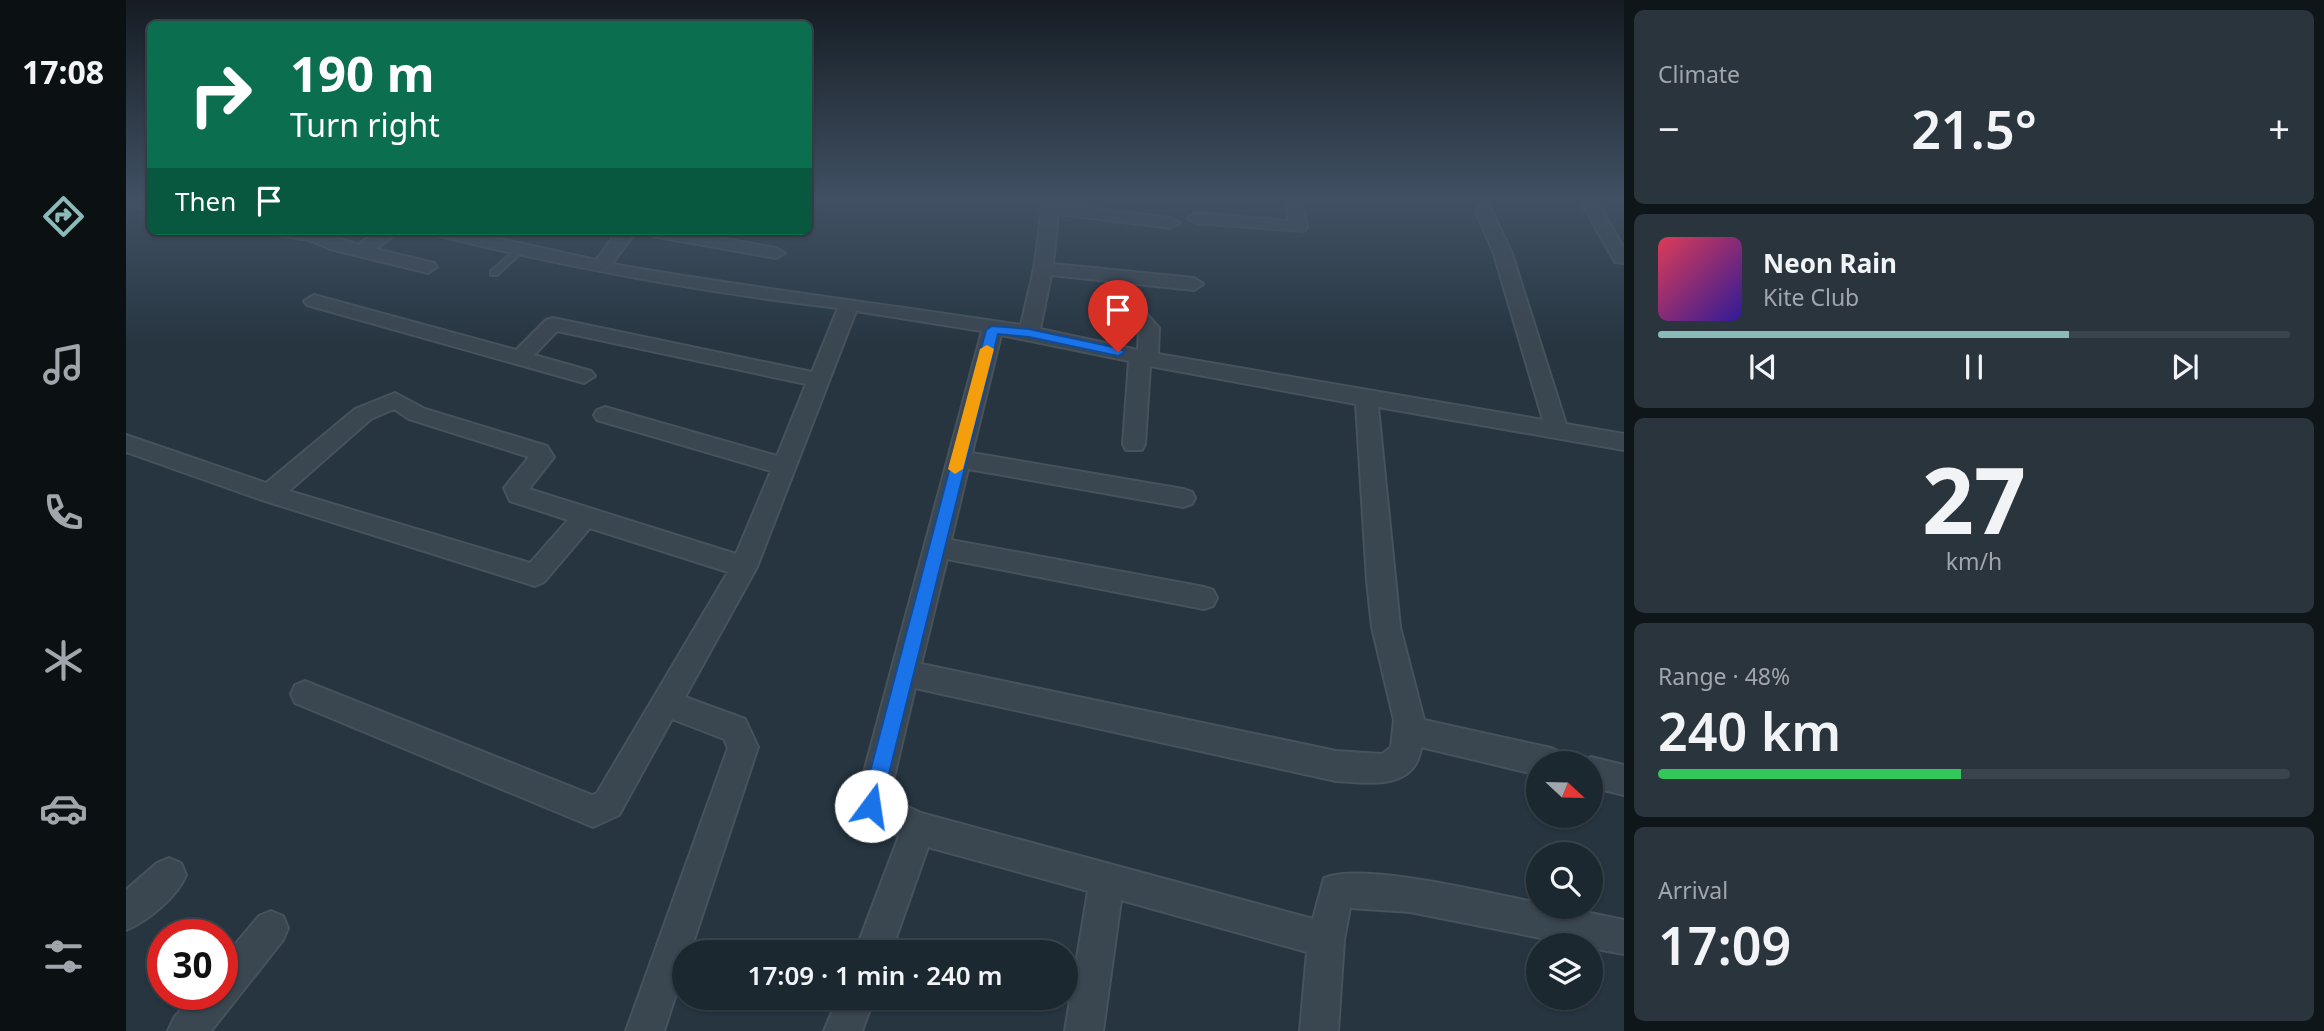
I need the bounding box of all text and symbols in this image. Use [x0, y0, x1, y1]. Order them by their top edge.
text: 190 m [290, 40, 435, 106]
icon: right [175, 49, 266, 140]
text: 17:08 [22, 50, 104, 93]
text: Climate [1658, 58, 1740, 90]
text: 21.5° [1911, 93, 2037, 164]
text: − [1658, 102, 1680, 154]
text: + [2268, 102, 2290, 154]
text: Turn right [290, 103, 440, 146]
icon: arrive [250, 182, 288, 220]
text: Then [175, 183, 236, 219]
icon: directions [39, 192, 88, 241]
text: Neon Rain [1763, 245, 1897, 281]
pin [1088, 280, 1148, 352]
text: Kite Club [1763, 281, 1859, 313]
icon: arrive [1099, 291, 1137, 329]
icon: music [39, 340, 88, 389]
icon: previous [1744, 348, 1782, 386]
icon: pause [1955, 348, 1993, 386]
icon: next [2166, 348, 2204, 386]
text: 27 [1922, 437, 2026, 561]
icon: phone [39, 488, 88, 537]
text: km/h [1946, 545, 2002, 577]
icon: climate [39, 636, 88, 685]
text: Range · 48% [1658, 660, 1790, 692]
text: 240 km [1658, 695, 1841, 766]
north arrow [1526, 751, 1603, 828]
map controls [1526, 751, 1603, 1010]
position arrow [834, 769, 908, 843]
icon: car [39, 784, 88, 833]
button: search [1526, 842, 1603, 919]
text: Arrival [1658, 874, 1728, 906]
text: 17:09 [1658, 909, 1791, 980]
speed limit sign: 30 [147, 919, 238, 1010]
icon: filters [39, 932, 88, 981]
button: layers [1526, 933, 1603, 1010]
text: 17:09 · 1 min · 240 m [748, 957, 1002, 993]

